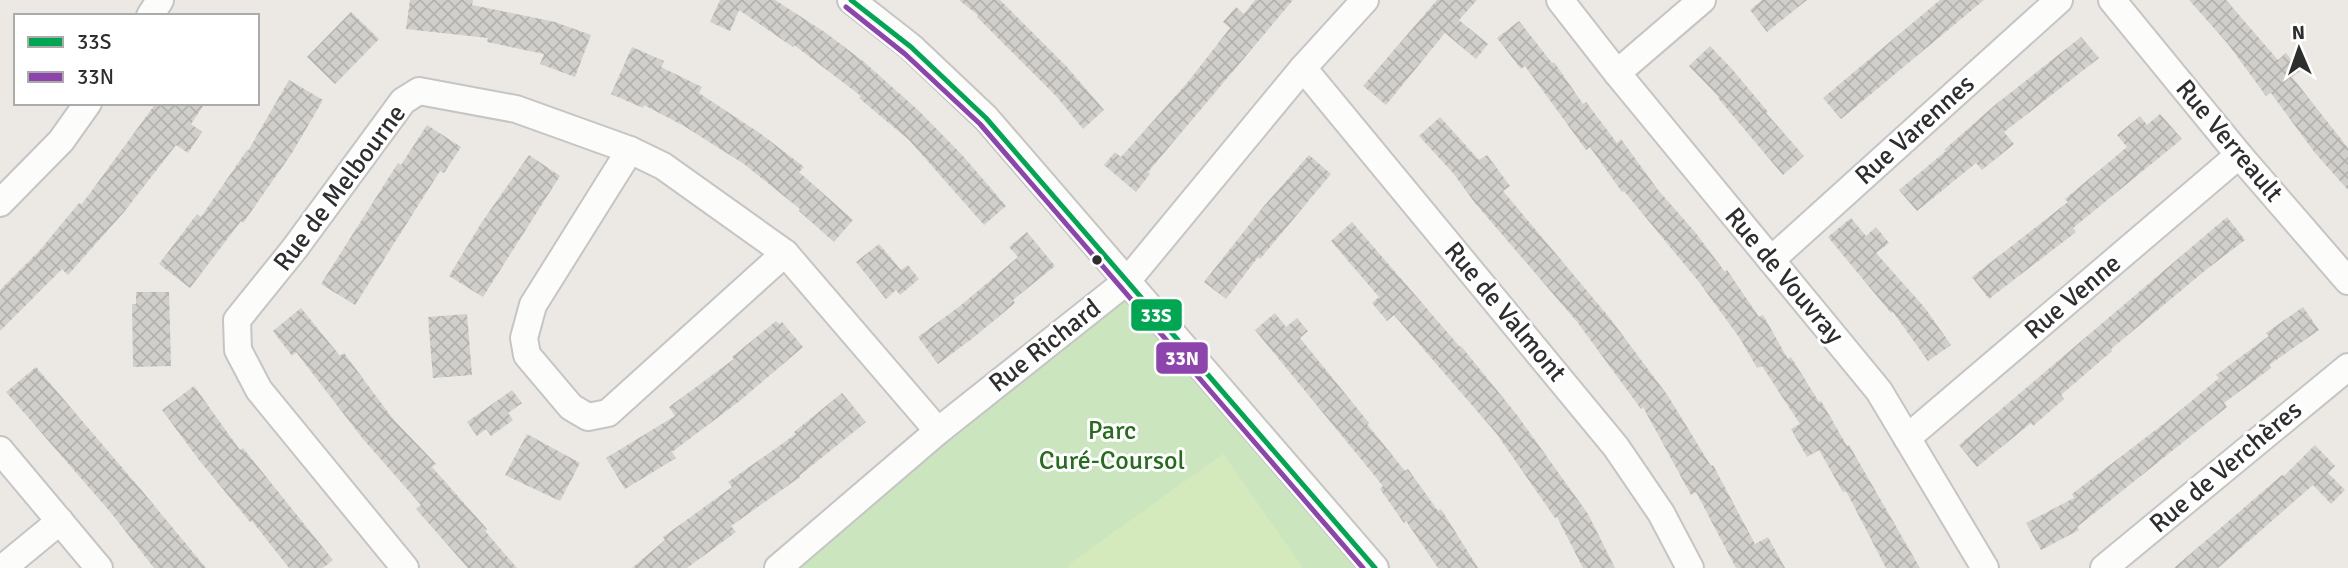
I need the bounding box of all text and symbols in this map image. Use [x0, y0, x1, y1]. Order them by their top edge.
legend [14, 14, 259, 105]
north arrow [2264, 14, 2334, 84]
text: N [2291, 21, 2305, 45]
text: 33S [77, 29, 111, 55]
text: 33N [77, 64, 114, 90]
street label: Rue Varennes [1849, 68, 1981, 192]
street label: Rue Verreault [2169, 73, 2289, 209]
street label: Rue de Melbourne [267, 98, 413, 278]
street label: Rue de Vouvray [1718, 201, 1850, 351]
street label: Rue de Valmont [1437, 236, 1573, 388]
street label: Rue Venne [2018, 247, 2128, 347]
unlabelled marker [1090, 253, 1104, 267]
street label: Rue Richard [983, 292, 1107, 400]
line badge: 33S [1130, 298, 1183, 332]
text: 33S [1140, 304, 1172, 328]
line badge: 33N [1155, 341, 1209, 375]
text: 33N [1165, 347, 1199, 371]
street label: Rue de Verchères [2143, 394, 2309, 540]
park label: Parc Curé-Coursol [1039, 415, 1185, 477]

